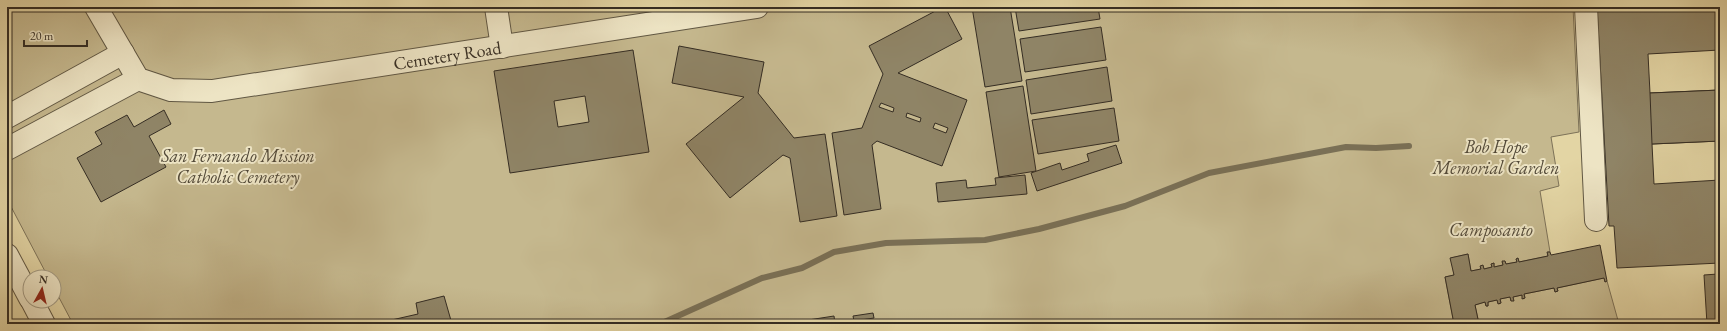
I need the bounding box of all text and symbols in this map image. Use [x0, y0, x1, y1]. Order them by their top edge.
scale bar [24, 22, 87, 48]
text: 20 m [30, 28, 54, 44]
street label: Cemetery Road [392, 35, 503, 74]
park label: Bob Hope Memorial Garden [1432, 135, 1559, 179]
park label: San Fernando Mission Catholic Cemetery [160, 144, 315, 189]
park label: Camposanto [1449, 218, 1533, 242]
north arrow [22, 269, 62, 309]
text: N [38, 272, 49, 287]

